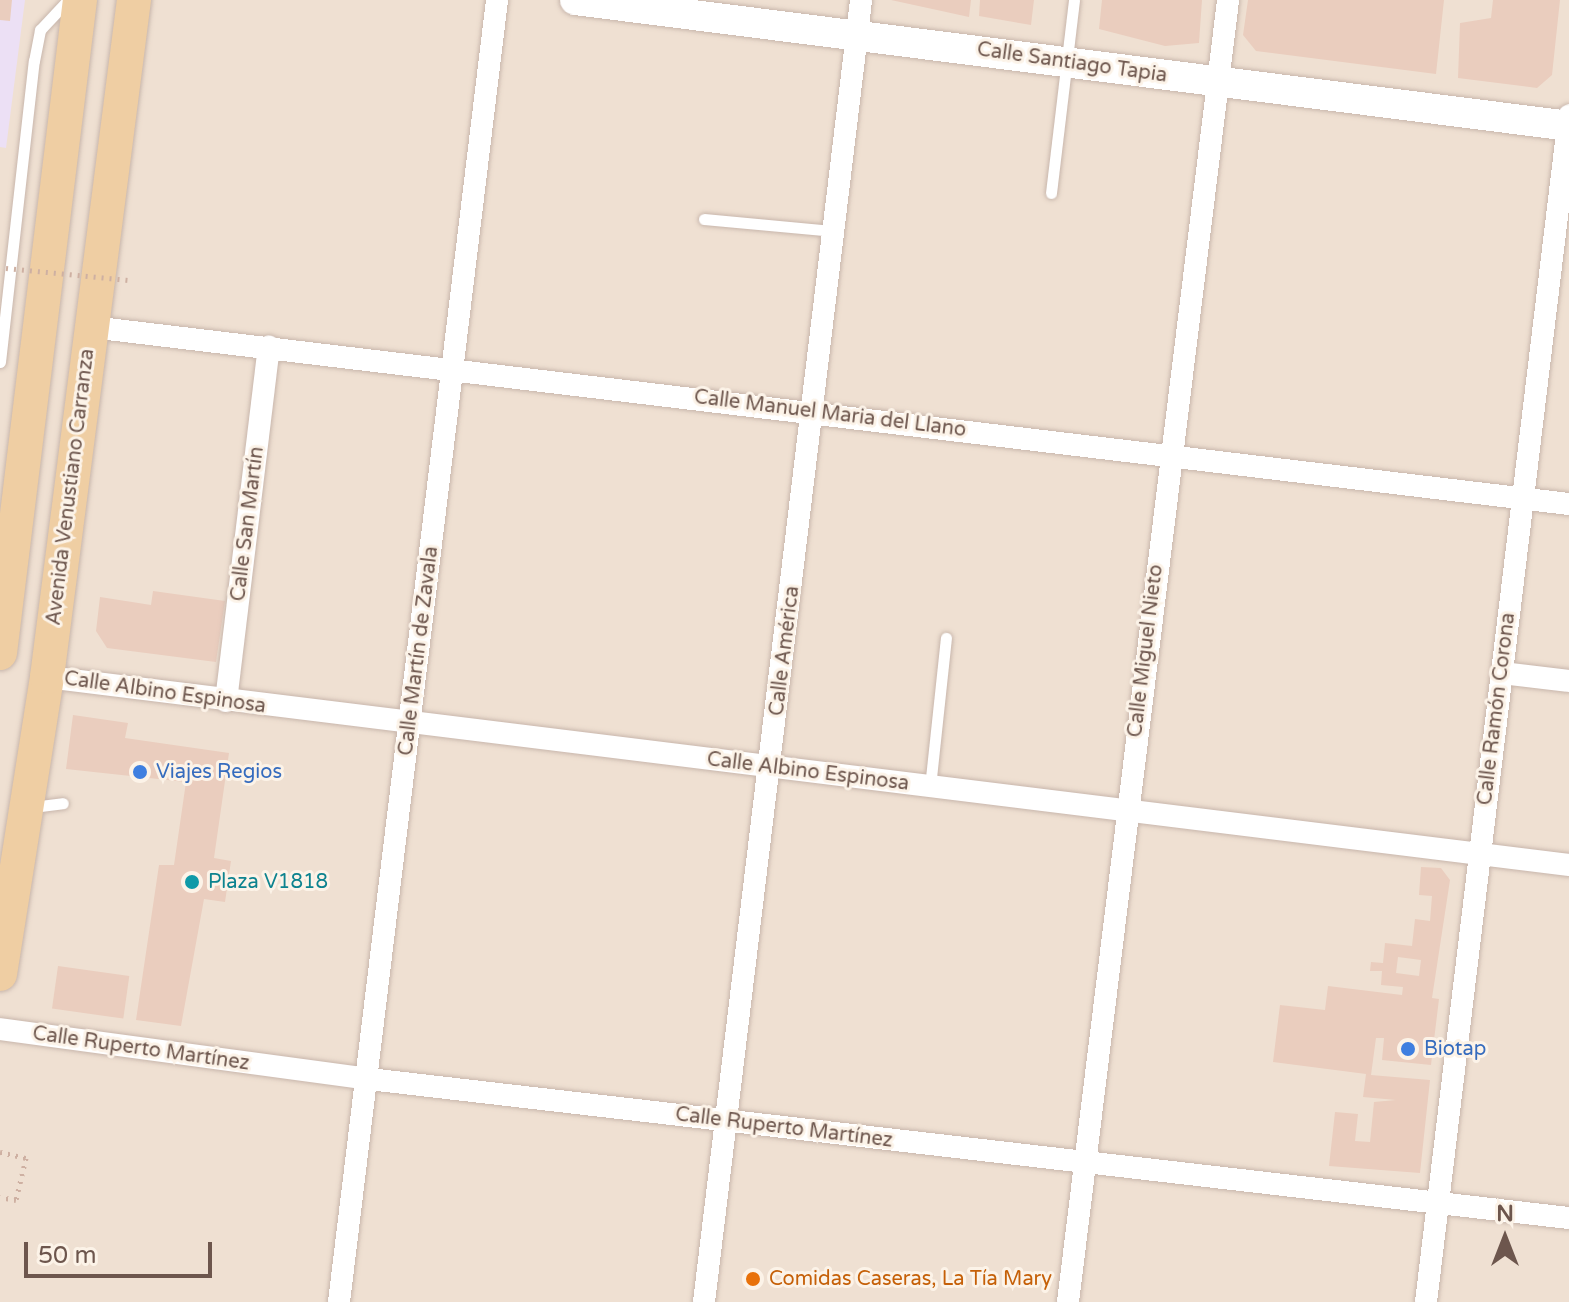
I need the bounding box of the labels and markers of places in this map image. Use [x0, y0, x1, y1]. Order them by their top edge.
place label: Viajes Regios [156, 760, 282, 784]
marker: Viajes Regios [131, 763, 149, 781]
place label: Plaza V1818 [208, 870, 328, 894]
marker: Plaza V1818 [183, 873, 201, 891]
place label: Biotap [1424, 1037, 1486, 1061]
marker: Biotap [1399, 1040, 1417, 1058]
place label: Comidas Caseras, La Tía Mary [769, 1267, 1052, 1291]
marker: Comidas Caseras, La Tía Mary [744, 1270, 762, 1288]

